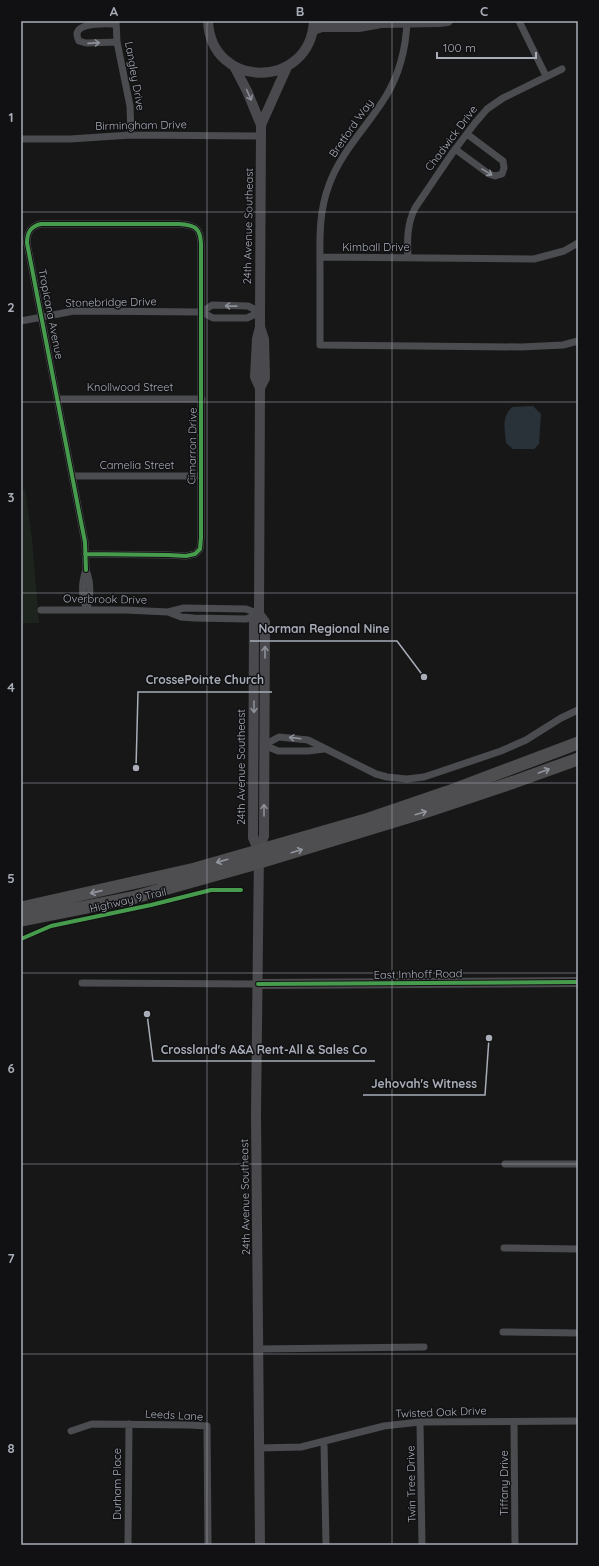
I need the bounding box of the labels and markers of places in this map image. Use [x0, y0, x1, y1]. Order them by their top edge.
callout: Norman Regional Nine [250, 617, 397, 641]
callout: CrossePointe Church [138, 668, 272, 692]
callout: Crossland's A&A Rent-All & Sales Co [153, 1037, 375, 1061]
callout: Jehovah's Witness [363, 1071, 485, 1095]

